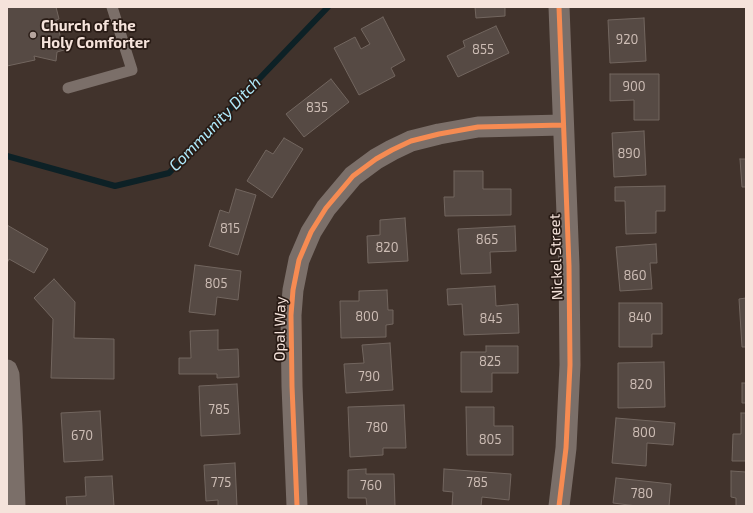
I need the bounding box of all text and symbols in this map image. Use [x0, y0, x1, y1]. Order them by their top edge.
place label: Church of the Holy Comforter [41, 17, 150, 52]
marker: Church of the Holy Comforter [28, 30, 38, 40]
house number: 920 [616, 32, 638, 48]
house number: 855 [472, 42, 494, 58]
water label: Community Ditch [165, 73, 265, 175]
house number: 900 [622, 79, 646, 95]
house number: 835 [306, 100, 328, 116]
house number: 890 [617, 146, 641, 162]
street label: Nickel Street [545, 213, 567, 301]
house number: 815 [220, 221, 240, 237]
house number: 865 [476, 232, 498, 248]
house number: 820 [375, 240, 399, 256]
house number: 860 [623, 268, 647, 284]
house number: 805 [205, 276, 227, 292]
street label: Opal Way [270, 296, 290, 362]
house number: 800 [355, 309, 379, 325]
house number: 840 [628, 310, 652, 326]
house number: 845 [480, 311, 502, 327]
house number: 825 [479, 354, 501, 370]
house number: 790 [358, 369, 380, 385]
house number: 820 [629, 377, 653, 393]
house number: 785 [208, 402, 230, 418]
house number: 780 [366, 420, 388, 436]
house number: 800 [632, 425, 656, 441]
house number: 670 [71, 428, 93, 444]
house number: 805 [479, 432, 501, 448]
house number: 775 [211, 475, 231, 491]
house number: 785 [466, 475, 488, 491]
house number: 760 [360, 478, 382, 494]
house number: 780 [631, 486, 653, 502]

